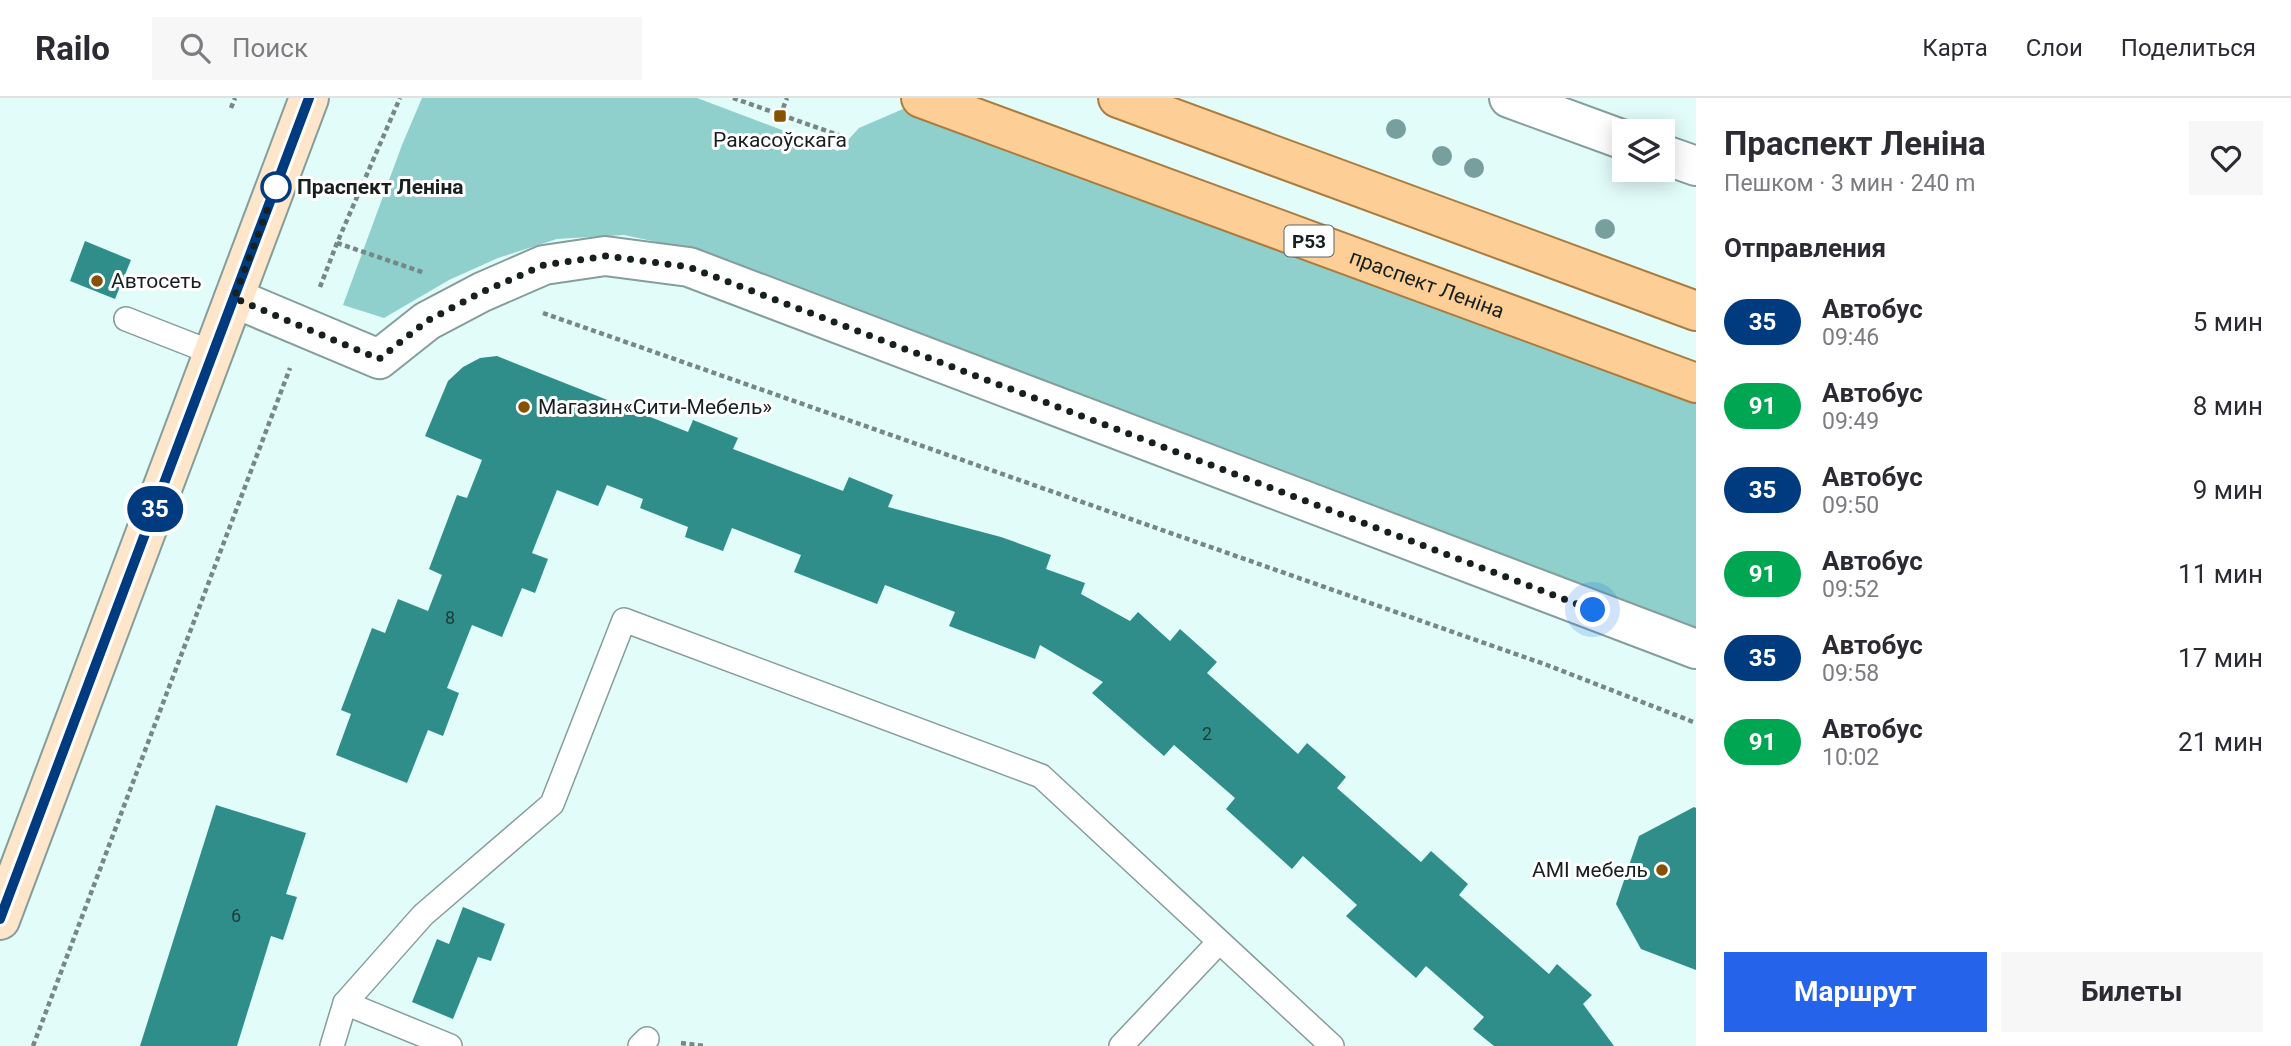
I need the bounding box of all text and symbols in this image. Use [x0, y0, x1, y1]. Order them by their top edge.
search box [152, 17, 642, 80]
text: Railo [35, 29, 110, 68]
icon: search [176, 29, 214, 67]
text: Поиск [232, 33, 308, 63]
text: Карта [1922, 34, 1988, 62]
text: Слои [2026, 34, 2083, 62]
text: Поделиться [2121, 34, 2256, 62]
marker: Ракасоўскага [772, 108, 788, 124]
map controls [1612, 119, 1675, 182]
button: layers [1612, 119, 1675, 182]
button: heart [2189, 121, 2263, 195]
text: Праспект Леніна [1724, 124, 1986, 163]
place label: Ракасоўскага [713, 128, 847, 152]
text: Пешком · 3 мин · 240 m [1724, 170, 1975, 197]
marker: Праспект Леніна [261, 172, 291, 202]
place label: Праспект Леніна [297, 175, 464, 199]
road number: Р53 [1284, 225, 1334, 256]
text: Отправления [1724, 233, 1886, 263]
street label: праспект Леніна [1346, 245, 1508, 323]
place label: Автосеть [111, 269, 202, 293]
marker: Автосеть [89, 273, 105, 289]
text: Автобус [1822, 294, 1923, 324]
text: 5 мин [2193, 307, 2263, 337]
text: 35 [1749, 308, 1776, 336]
text: 09:46 [1822, 324, 1879, 351]
text: Автобус [1822, 378, 1923, 408]
text: 8 мин [2193, 391, 2263, 421]
text: 91 [1749, 392, 1776, 420]
place label: Магазин«Сити-Мебель» [538, 395, 772, 419]
marker: Магазин«Сити-Мебель» [516, 399, 532, 415]
text: 09:49 [1822, 408, 1879, 435]
text: Автобус [1822, 462, 1923, 492]
text: 9 мин [2193, 475, 2263, 505]
text: 35 [1749, 476, 1776, 504]
line badge: 35 [124, 486, 186, 532]
text: 09:50 [1822, 492, 1879, 519]
text: 35 [141, 495, 169, 523]
text: Автобус [1822, 546, 1923, 576]
text: 11 мин [2178, 559, 2263, 589]
text: 91 [1749, 560, 1776, 588]
text: 09:52 [1822, 576, 1879, 603]
your location [1575, 592, 1610, 627]
house number: 8 [445, 607, 455, 628]
text: Автобус [1822, 630, 1923, 660]
text: 17 мин [2178, 643, 2263, 673]
text: 35 [1749, 644, 1776, 672]
text: 09:58 [1822, 660, 1879, 687]
text: Автобус [1822, 714, 1923, 744]
house number: 2 [1202, 723, 1212, 744]
text: 21 мин [2178, 727, 2263, 757]
text: 91 [1749, 728, 1776, 756]
text: 10:02 [1822, 744, 1879, 771]
place label: AMI мебель [1532, 858, 1648, 882]
marker: AMI мебель [1654, 862, 1670, 878]
house number: 6 [231, 905, 241, 926]
button: Маршрут [1724, 952, 1987, 1032]
button: Билеты [2001, 952, 2263, 1032]

